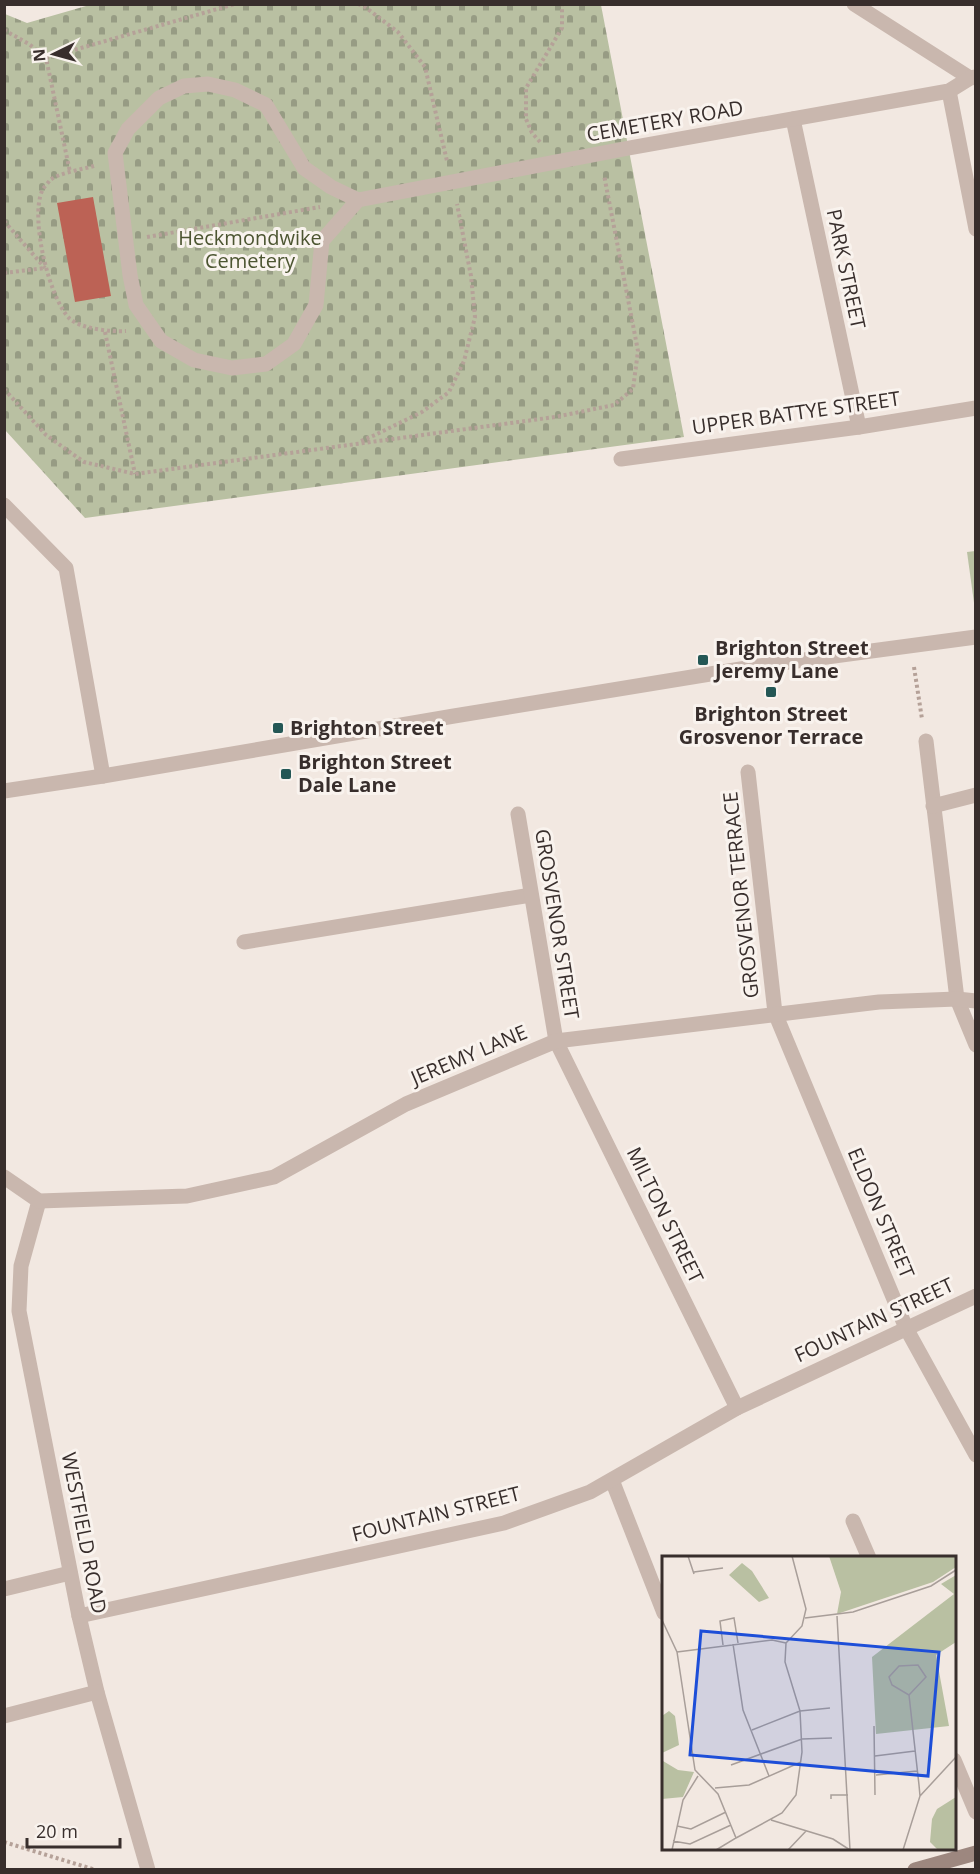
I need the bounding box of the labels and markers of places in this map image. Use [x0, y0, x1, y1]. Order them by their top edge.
place label: Brighton Street Jeremy Lane [713, 634, 869, 684]
marker: Brighton Street Jeremy Lane [696, 653, 710, 667]
marker: Brighton Street Grosvenor Terrace [764, 685, 778, 699]
place label: Brighton Street Grosvenor Terrace [679, 700, 863, 750]
place label: Brighton Street [290, 714, 444, 741]
marker: Brighton Street [271, 721, 285, 735]
place label: Brighton Street Dale Lane [298, 748, 452, 798]
marker: Brighton Street Dale Lane [279, 767, 293, 781]

